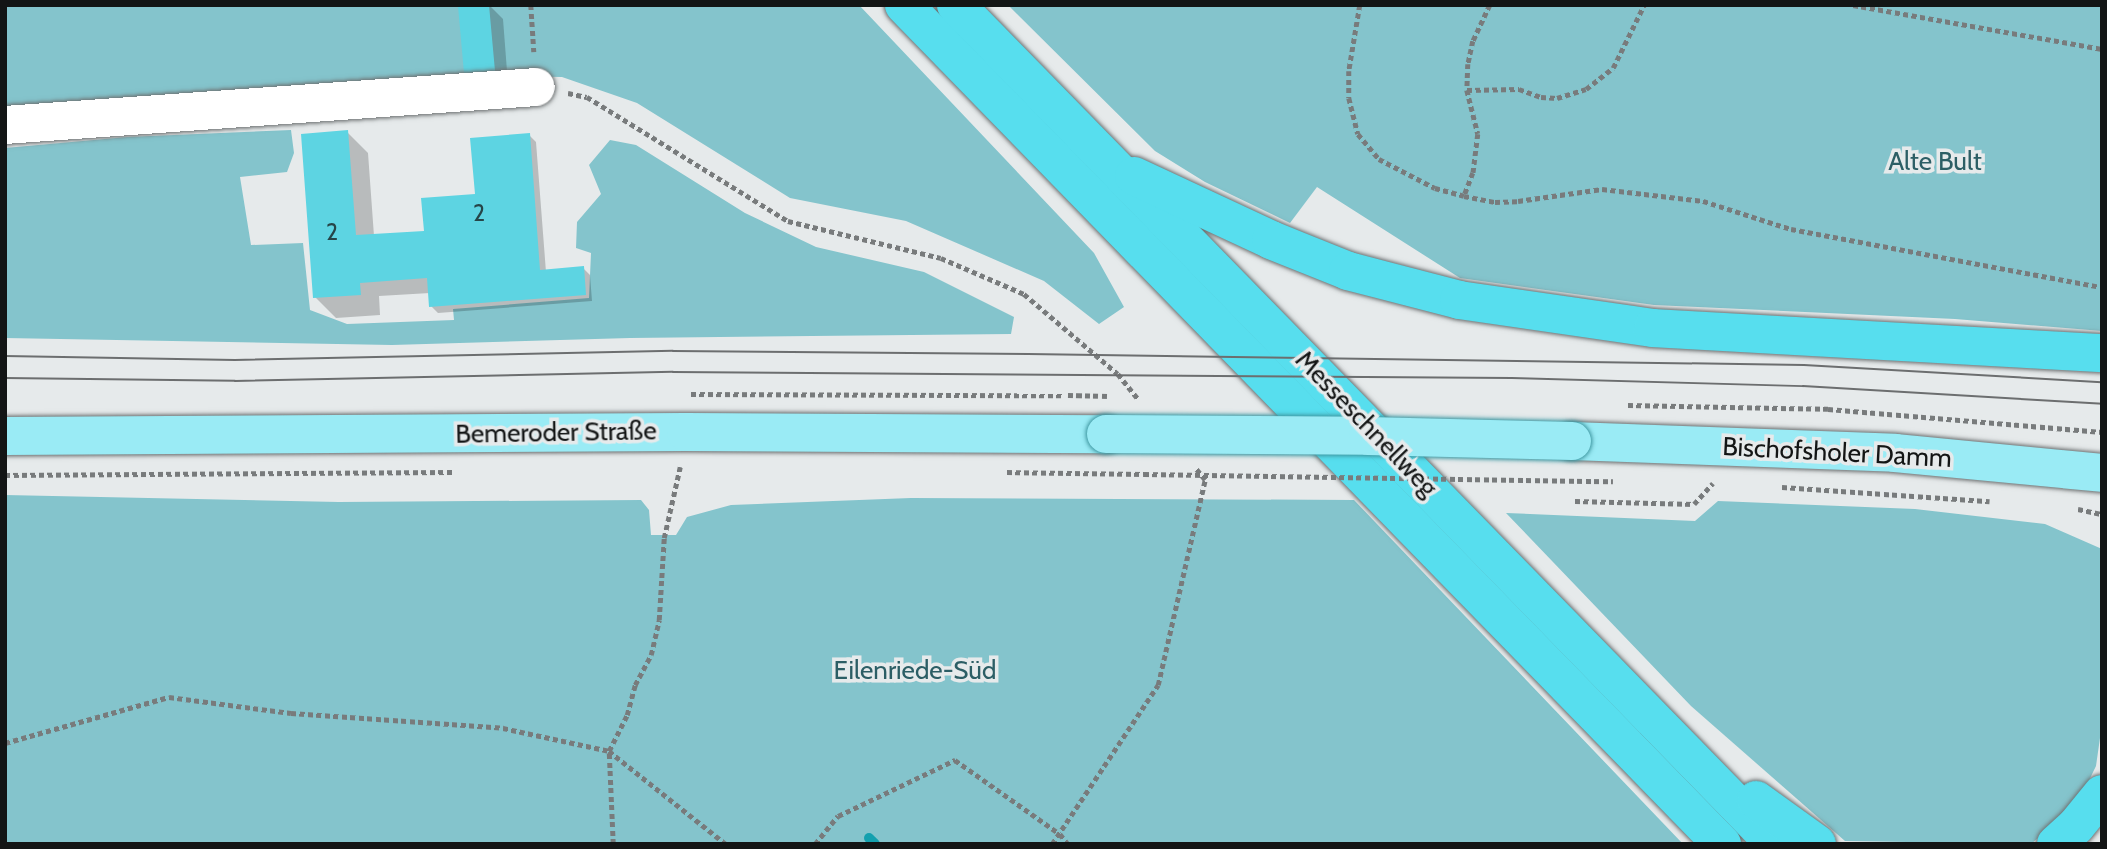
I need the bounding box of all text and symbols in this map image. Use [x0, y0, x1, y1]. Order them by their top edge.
park label: Alte Bult [1888, 146, 1982, 178]
house number: 2 [473, 199, 485, 227]
house number: 2 [326, 218, 338, 246]
street label: Messeschnellweg [1289, 345, 1443, 503]
street label: Bemeroder Straße [455, 416, 657, 450]
street label: Bischofsholer Damm [1722, 431, 1952, 475]
park label: Eilenriede-Süd [834, 655, 996, 687]

